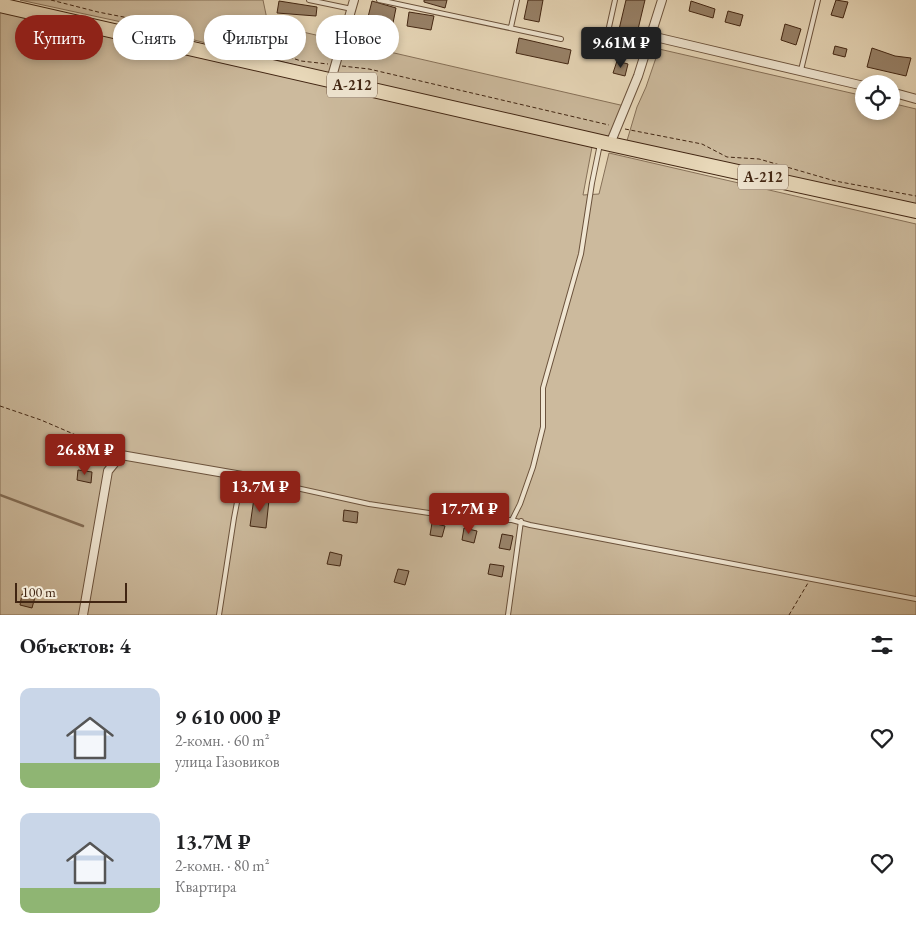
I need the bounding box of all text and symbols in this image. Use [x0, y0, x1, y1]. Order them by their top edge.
chip: Купить [15, 15, 103, 60]
chip: Снять [113, 15, 194, 60]
chip: Фильтры [204, 15, 306, 60]
chip: Новое [316, 15, 399, 60]
pin: 9.61M ₽ [575, 27, 667, 69]
text: 9.61M ₽ [592, 32, 650, 53]
road number: А-212 [327, 72, 377, 98]
map controls [855, 75, 900, 120]
button: locate [855, 75, 900, 120]
road number: А-212 [738, 164, 788, 190]
pin: 26.8M ₽ [39, 434, 131, 476]
text: 26.8M ₽ [56, 439, 114, 460]
pin: 13.7M ₽ [214, 470, 306, 513]
text: 13.7M ₽ [231, 476, 289, 497]
pin: 17.7M ₽ [423, 492, 515, 535]
text: 17.7M ₽ [440, 498, 498, 519]
scale bar [15, 580, 128, 603]
text: 100 m [22, 583, 56, 601]
icon: filters [868, 631, 896, 659]
text: Объектов: 4 [20, 632, 131, 659]
text: 9 610 000 ₽ [175, 703, 281, 730]
icon: home [60, 708, 120, 768]
icon: heart [868, 724, 896, 752]
text: 2-комн. · 60 m² [175, 730, 270, 751]
text: улица Газовиков [175, 751, 280, 772]
text: 13.7M ₽ [175, 828, 251, 855]
icon: home [60, 833, 120, 893]
icon: heart [868, 849, 896, 877]
text: 2-комн. · 80 m² [175, 855, 270, 876]
text: Квартира [175, 876, 236, 897]

